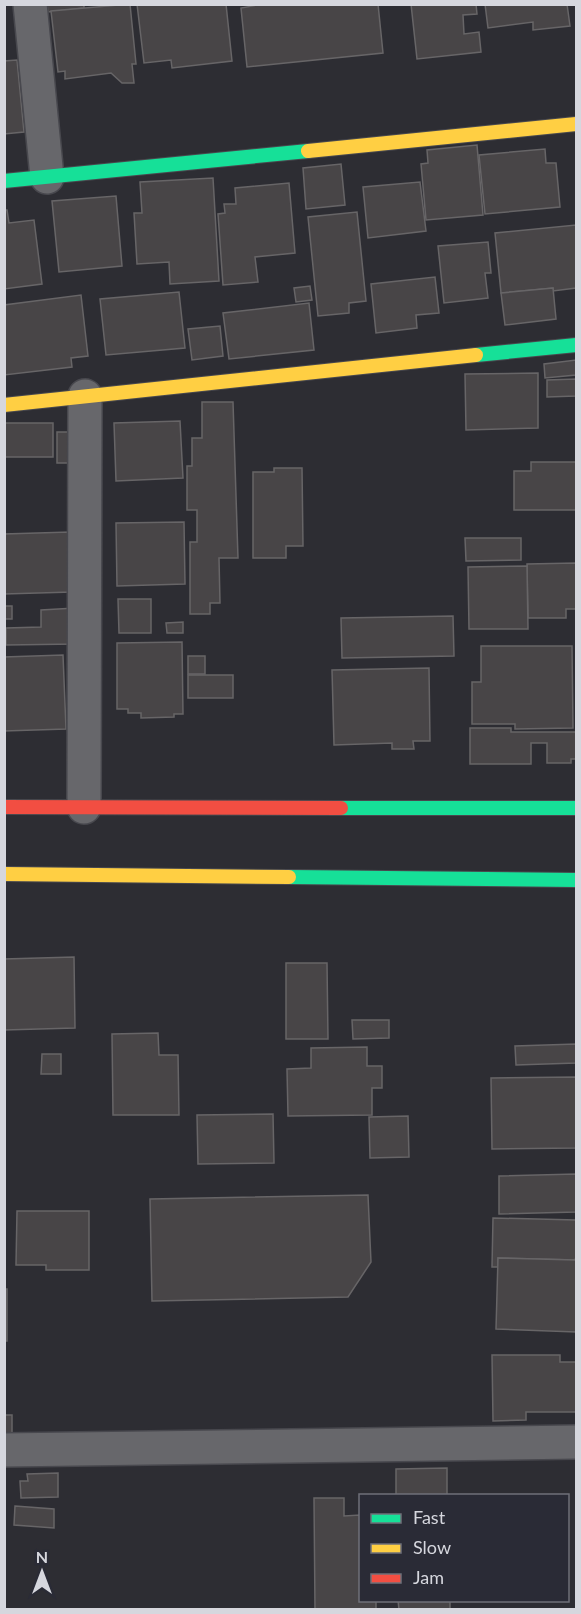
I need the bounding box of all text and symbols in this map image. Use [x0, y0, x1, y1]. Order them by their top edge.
legend [359, 1494, 569, 1602]
text: Fast [413, 1506, 446, 1528]
text: Slow [413, 1536, 451, 1558]
north arrow [12, 1542, 72, 1602]
text: N [36, 1547, 48, 1566]
text: Jam [413, 1566, 444, 1588]

